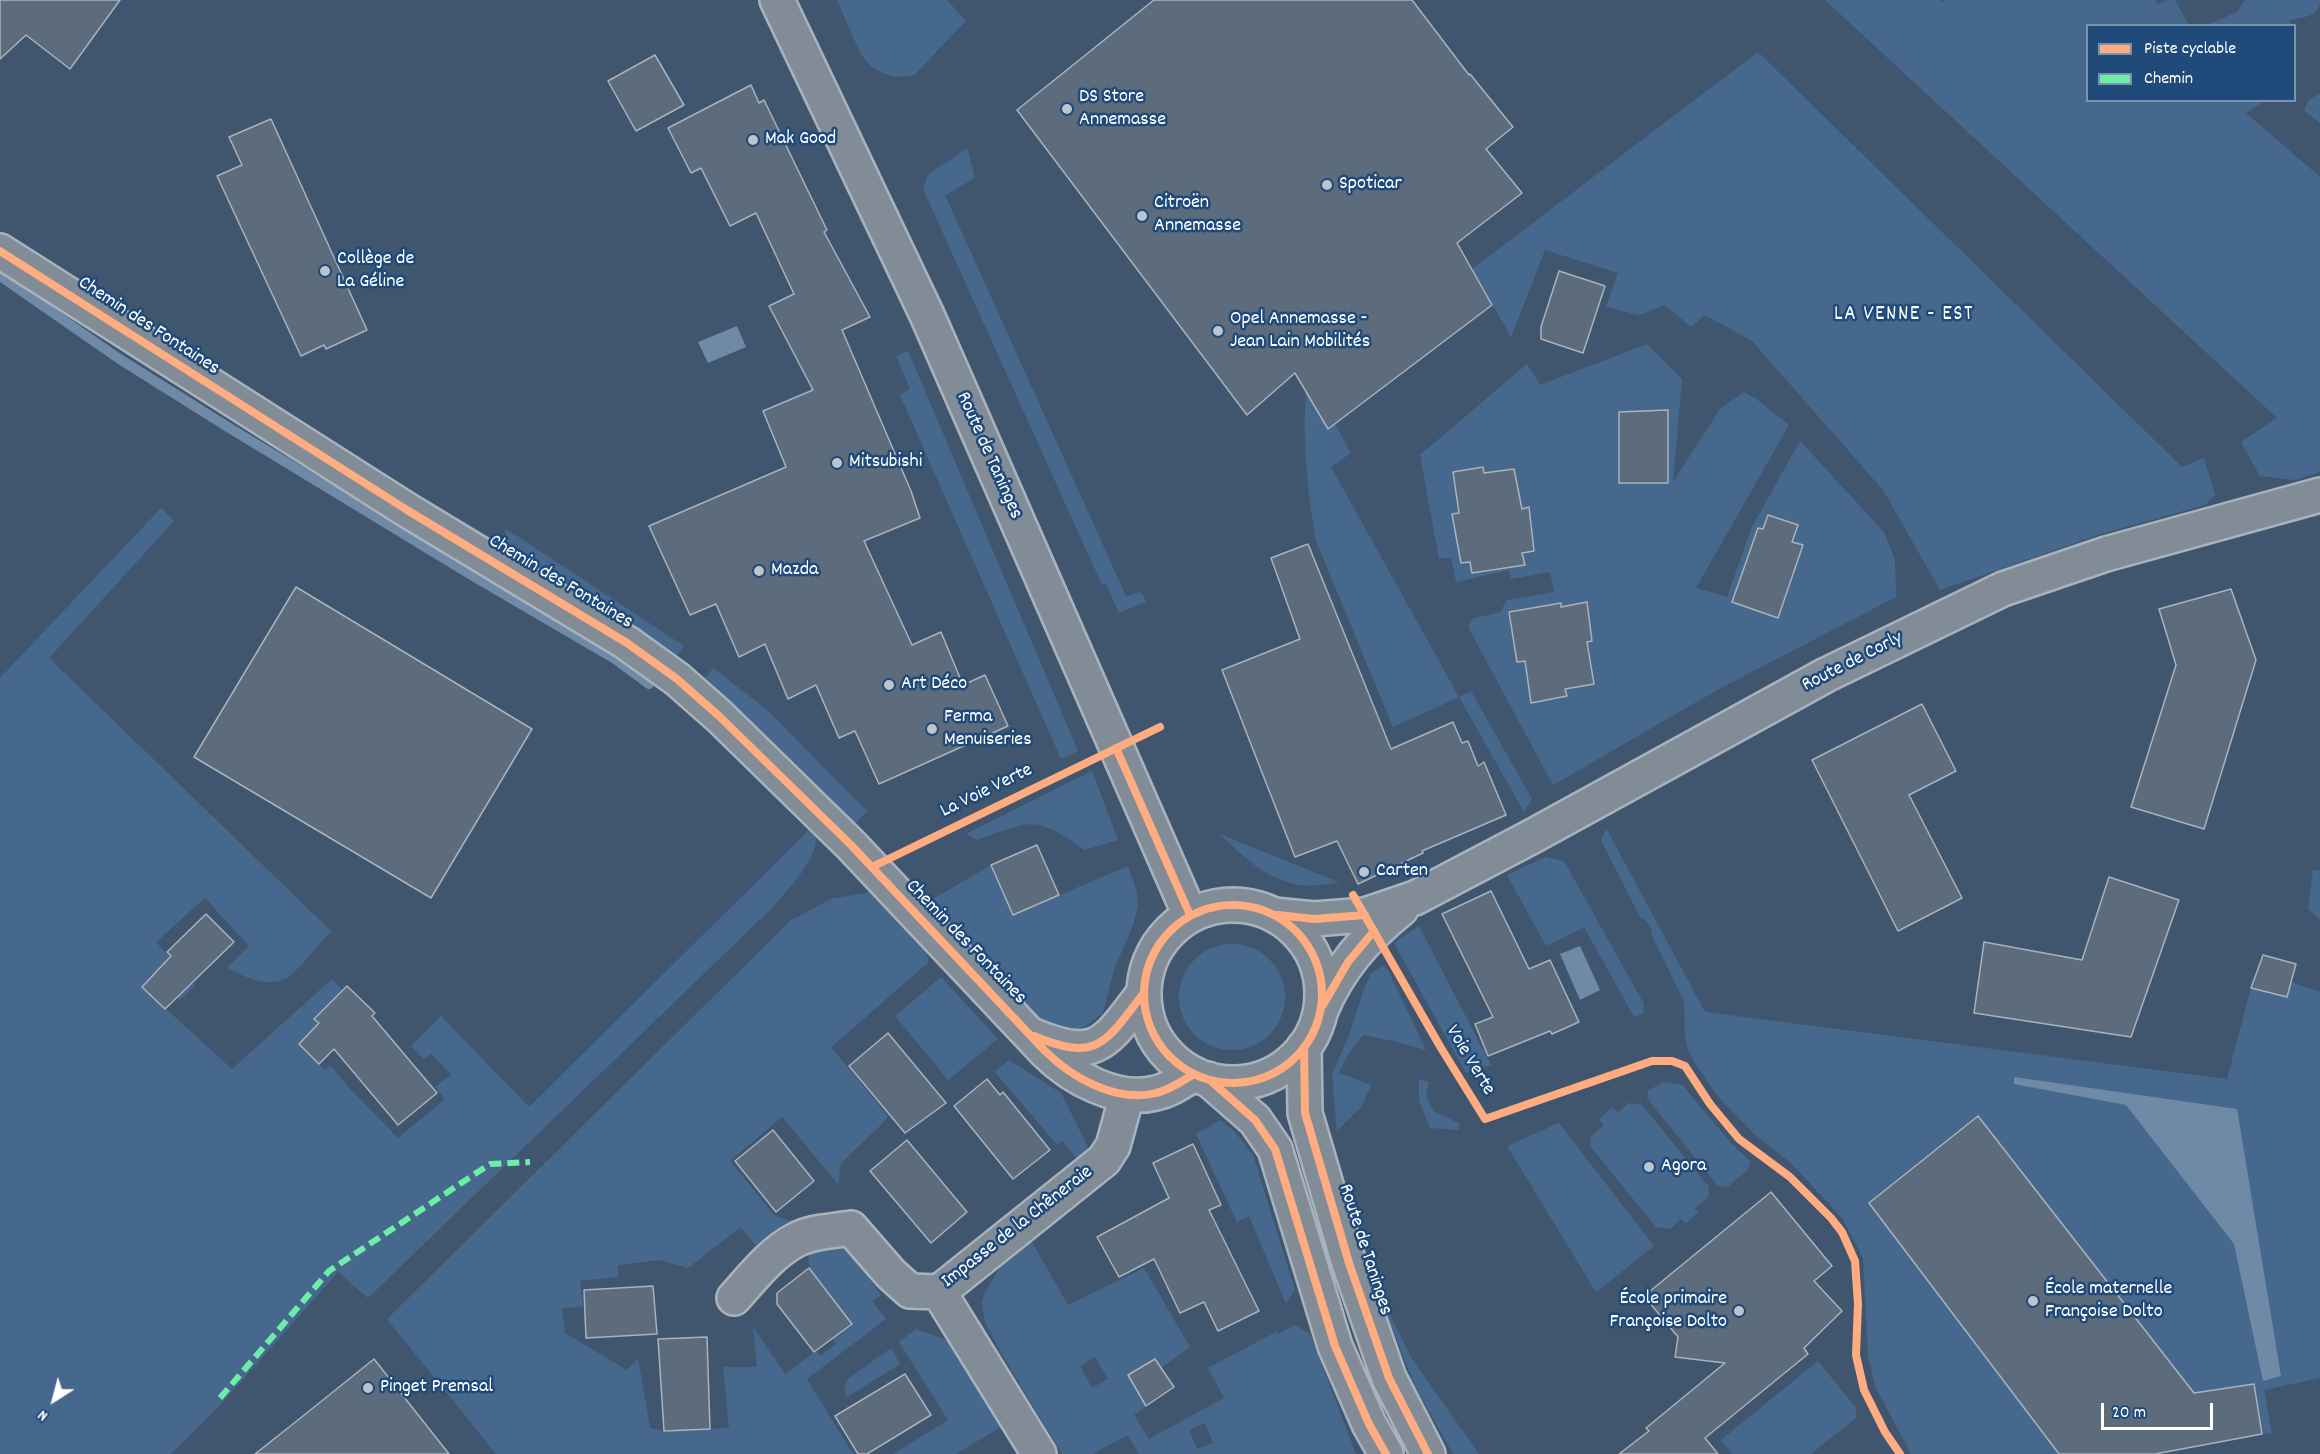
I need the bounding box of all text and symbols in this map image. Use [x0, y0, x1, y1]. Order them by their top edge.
legend [2086, 24, 2296, 102]
text: Piste cyclable [2144, 37, 2236, 62]
text: Chemin [2144, 67, 2193, 92]
place label: DS Store Annemasse [1079, 86, 1166, 133]
marker: DS Store Annemasse [1060, 102, 1074, 116]
place label: Mak Good [765, 128, 836, 152]
marker: Mak Good [746, 133, 760, 147]
place label: Spoticar [1339, 173, 1402, 197]
marker: Spoticar [1320, 178, 1334, 192]
place label: Citroën Annemasse [1154, 192, 1241, 239]
marker: Citroën Annemasse [1135, 209, 1149, 223]
place label: Collège de La Géline [337, 248, 414, 295]
marker: Collège de La Géline [318, 264, 332, 278]
street label: Chemin des Fontaines [73, 272, 223, 382]
district label: LA VENNE - EST [1834, 303, 1974, 329]
place label: Opel Annemasse - Jean Lain Mobilités [1230, 308, 1370, 355]
marker: Opel Annemasse - Jean Lain Mobilités [1211, 324, 1225, 338]
street label: Route de Taninges [949, 389, 1027, 523]
place label: Mitsubishi [849, 451, 922, 475]
marker: Mitsubishi [830, 456, 844, 470]
street label: Chemin des Fontaines [483, 530, 637, 636]
place label: Mazda [771, 559, 818, 583]
marker: Mazda [752, 564, 766, 578]
street label: Route de Corly [1799, 627, 1907, 699]
place label: Art Déco [901, 673, 967, 697]
marker: Art Déco [882, 678, 896, 692]
place label: Ferma Menuiseries [944, 706, 1032, 753]
marker: Ferma Menuiseries [925, 722, 939, 736]
street label: La Voie Verte [937, 759, 1037, 825]
place label: Carten [1376, 860, 1428, 884]
marker: Carten [1357, 865, 1371, 879]
street label: Chemin des Fontaines [899, 876, 1031, 1010]
street label: Voie Verte [1439, 1022, 1499, 1100]
place label: Agora [1661, 1155, 1706, 1179]
marker: Agora [1642, 1160, 1656, 1174]
street label: Impasse de la Chêneraie [938, 1162, 1098, 1294]
street label: Route de Taninges [1332, 1181, 1396, 1319]
place label: École maternelle Françoise Dolto [2045, 1278, 2172, 1325]
place label: École primaire Françoise Dolto [1609, 1288, 1727, 1335]
marker: École maternelle Françoise Dolto [2026, 1294, 2040, 1308]
marker: École primaire Françoise Dolto [1732, 1304, 1746, 1318]
north arrow [24, 1370, 84, 1430]
place label: Pinget Premsal [380, 1376, 493, 1400]
marker: Pinget Premsal [361, 1381, 375, 1395]
scale bar [2104, 1391, 2216, 1429]
text: 20 m [2112, 1401, 2146, 1426]
text: N [33, 1403, 53, 1427]

